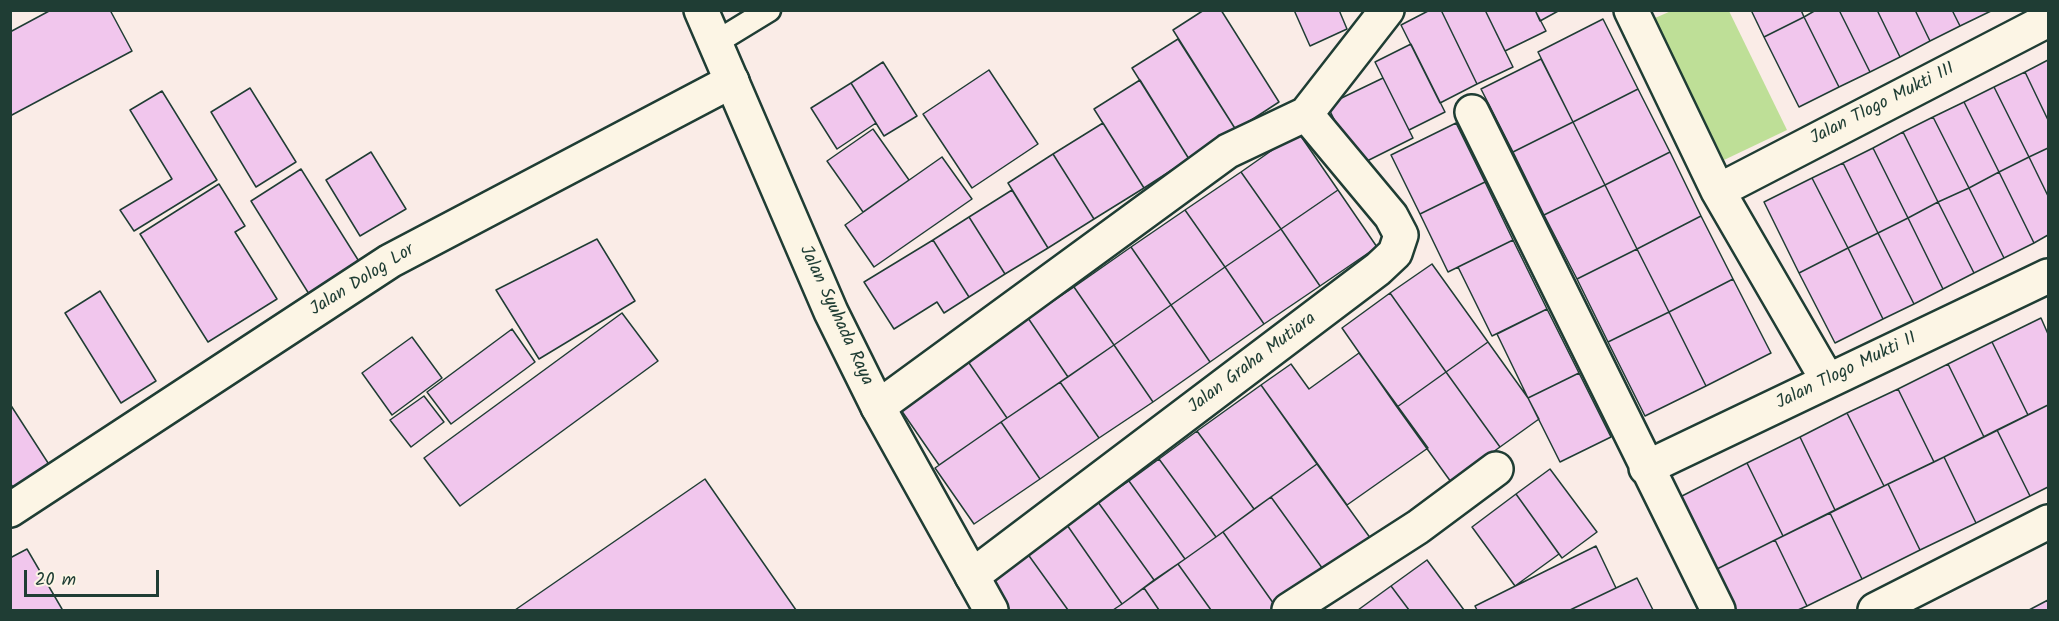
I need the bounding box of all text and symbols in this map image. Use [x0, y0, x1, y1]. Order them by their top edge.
street label: Jalan Tlogo Mukti III [1807, 59, 1959, 151]
street label: Jalan Dolog Lor [307, 240, 419, 322]
street label: Jalan Syuhada Raya [793, 243, 877, 389]
street label: Jalan Graha Mutiara [1185, 309, 1321, 419]
street label: Jalan Tlogo Mukti II [1773, 329, 1921, 415]
scale bar [27, 558, 162, 596]
text: 20 m [35, 566, 76, 595]

